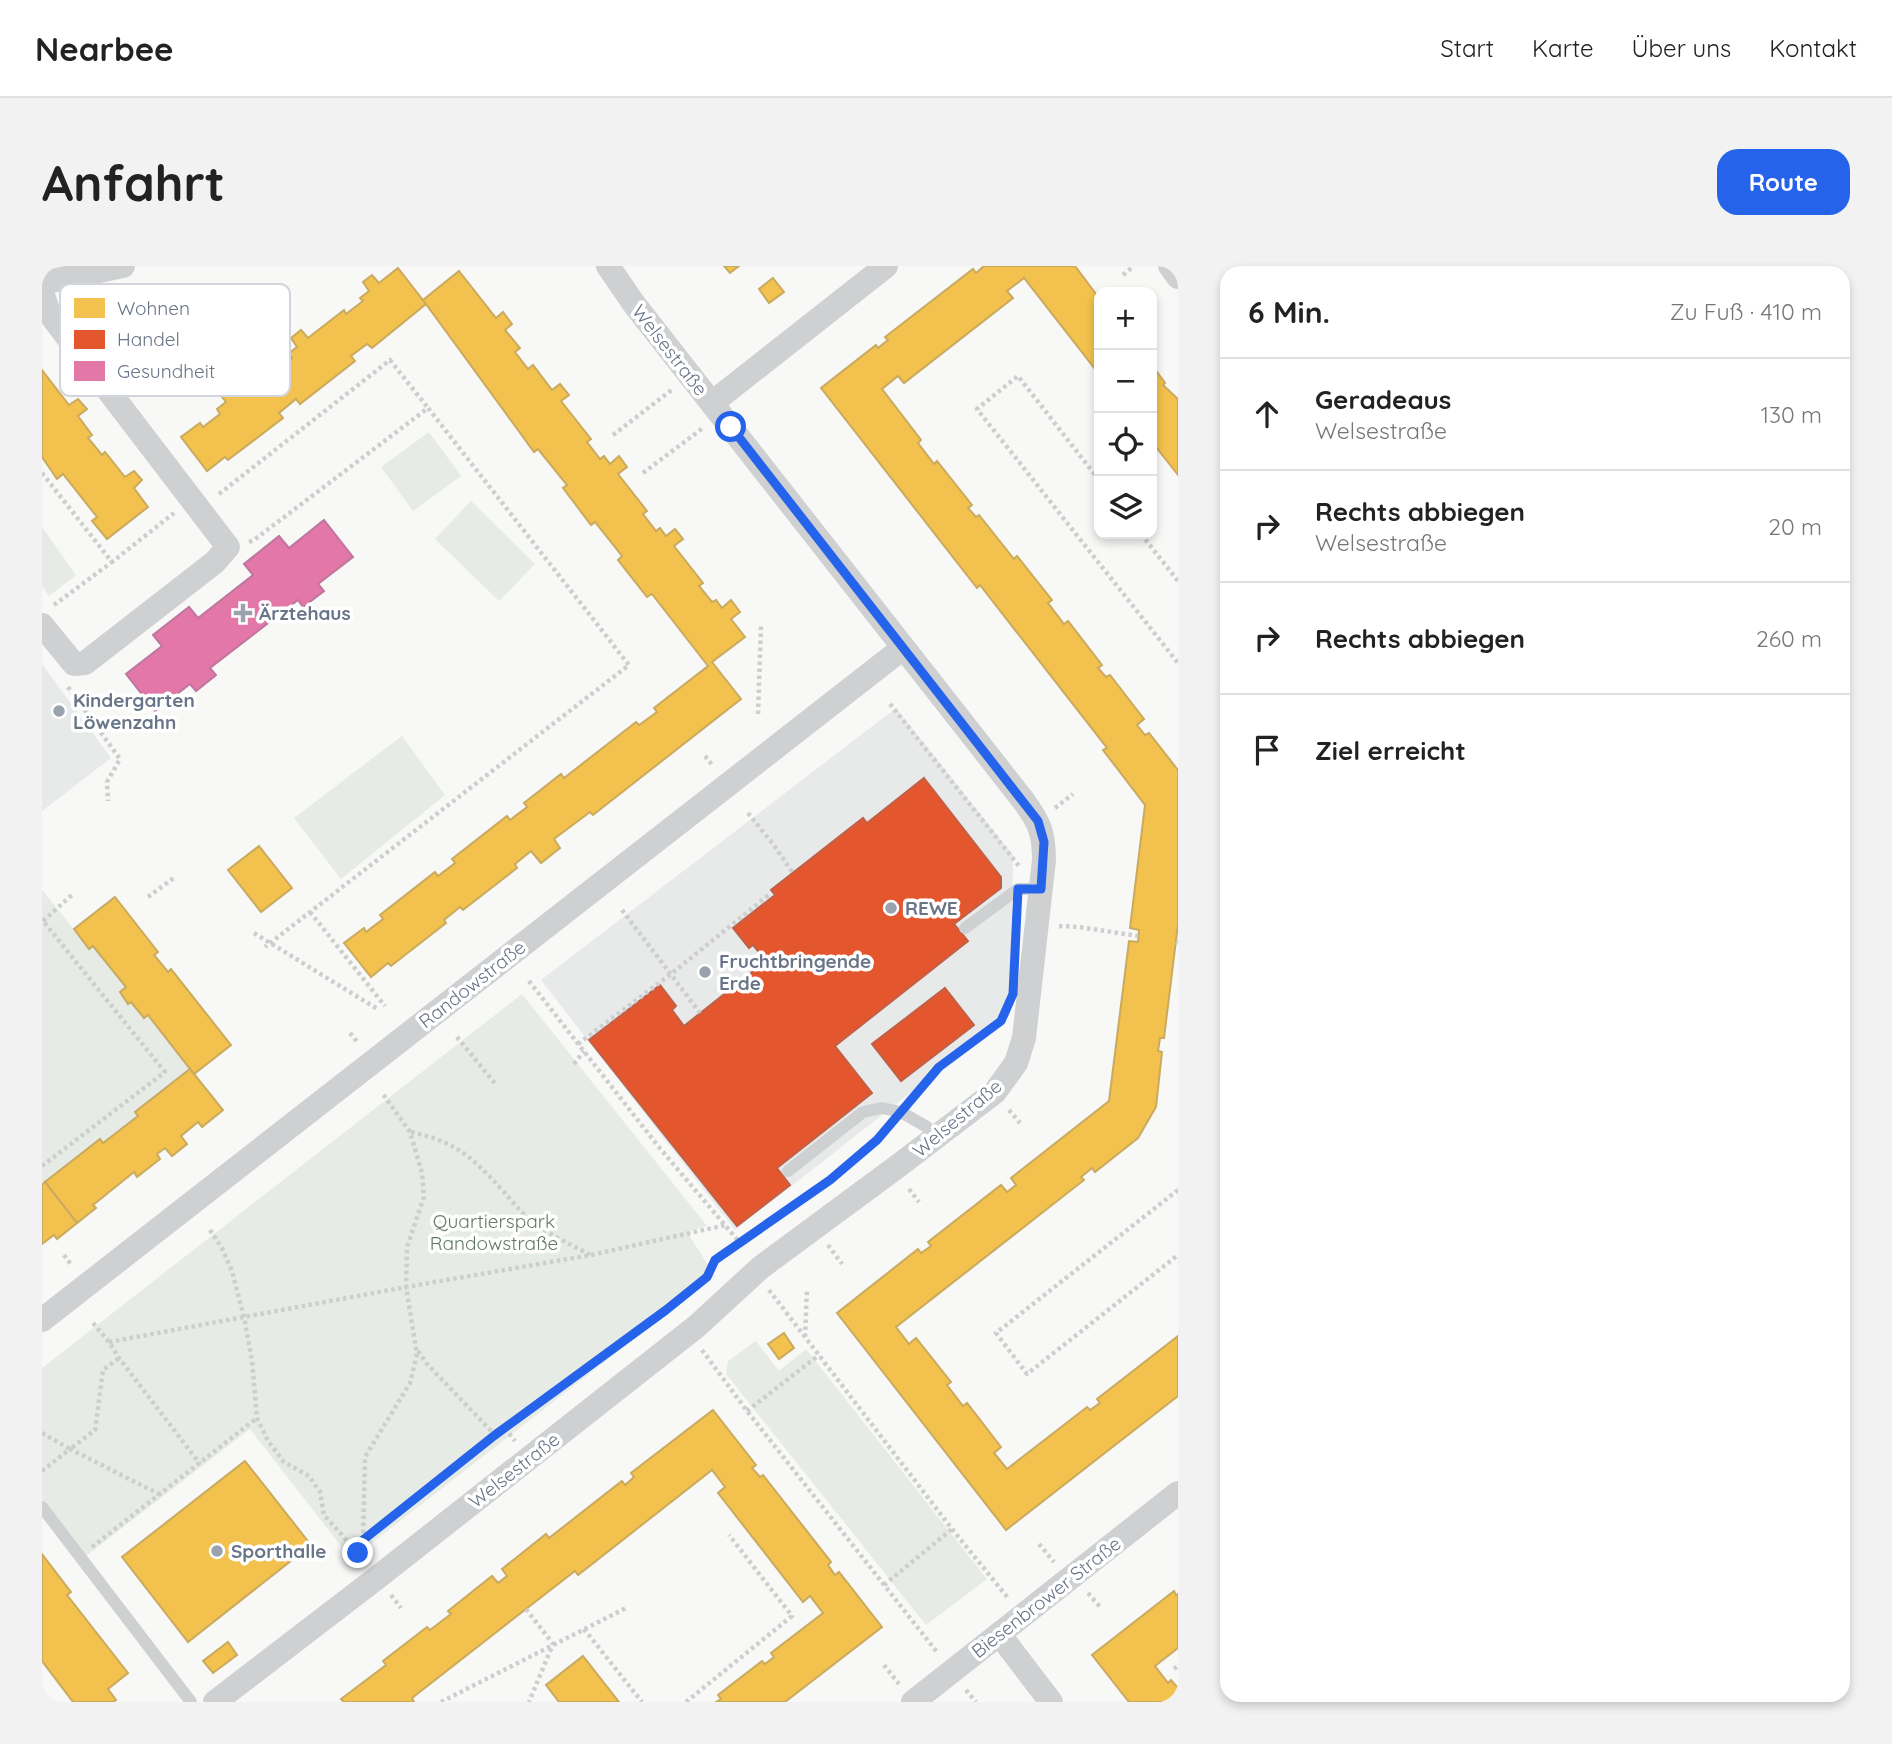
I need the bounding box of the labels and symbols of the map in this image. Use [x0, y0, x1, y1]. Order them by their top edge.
legend [60, 284, 290, 396]
text: Wohnen [117, 296, 190, 320]
street label: Welsestraße [627, 300, 713, 400]
text: Handel [117, 327, 180, 351]
text: Gesundheit [117, 359, 215, 383]
route start [715, 411, 746, 442]
place label: Ärztehaus [259, 601, 351, 625]
marker: Ärztehaus [233, 603, 253, 623]
place label: Kindergarten Löwenzahn [73, 688, 195, 734]
marker: Kindergarten Löwenzahn [51, 703, 67, 719]
place label: REWE [905, 896, 958, 920]
marker: REWE [883, 900, 899, 916]
street label: Randowstraße [414, 935, 530, 1033]
place label: Fruchtbringende Erde [719, 949, 871, 995]
marker: Fruchtbringende Erde [697, 964, 713, 980]
street label: Welsestraße [908, 1074, 1006, 1162]
park label: Quartierspark Randowstraße [430, 1209, 558, 1255]
street label: Welsestraße [464, 1427, 564, 1513]
street label: Biesenbrower Straße [966, 1531, 1126, 1663]
route end [342, 1537, 373, 1568]
place label: Sporthalle [231, 1539, 327, 1563]
marker: Sporthalle [209, 1543, 225, 1559]

